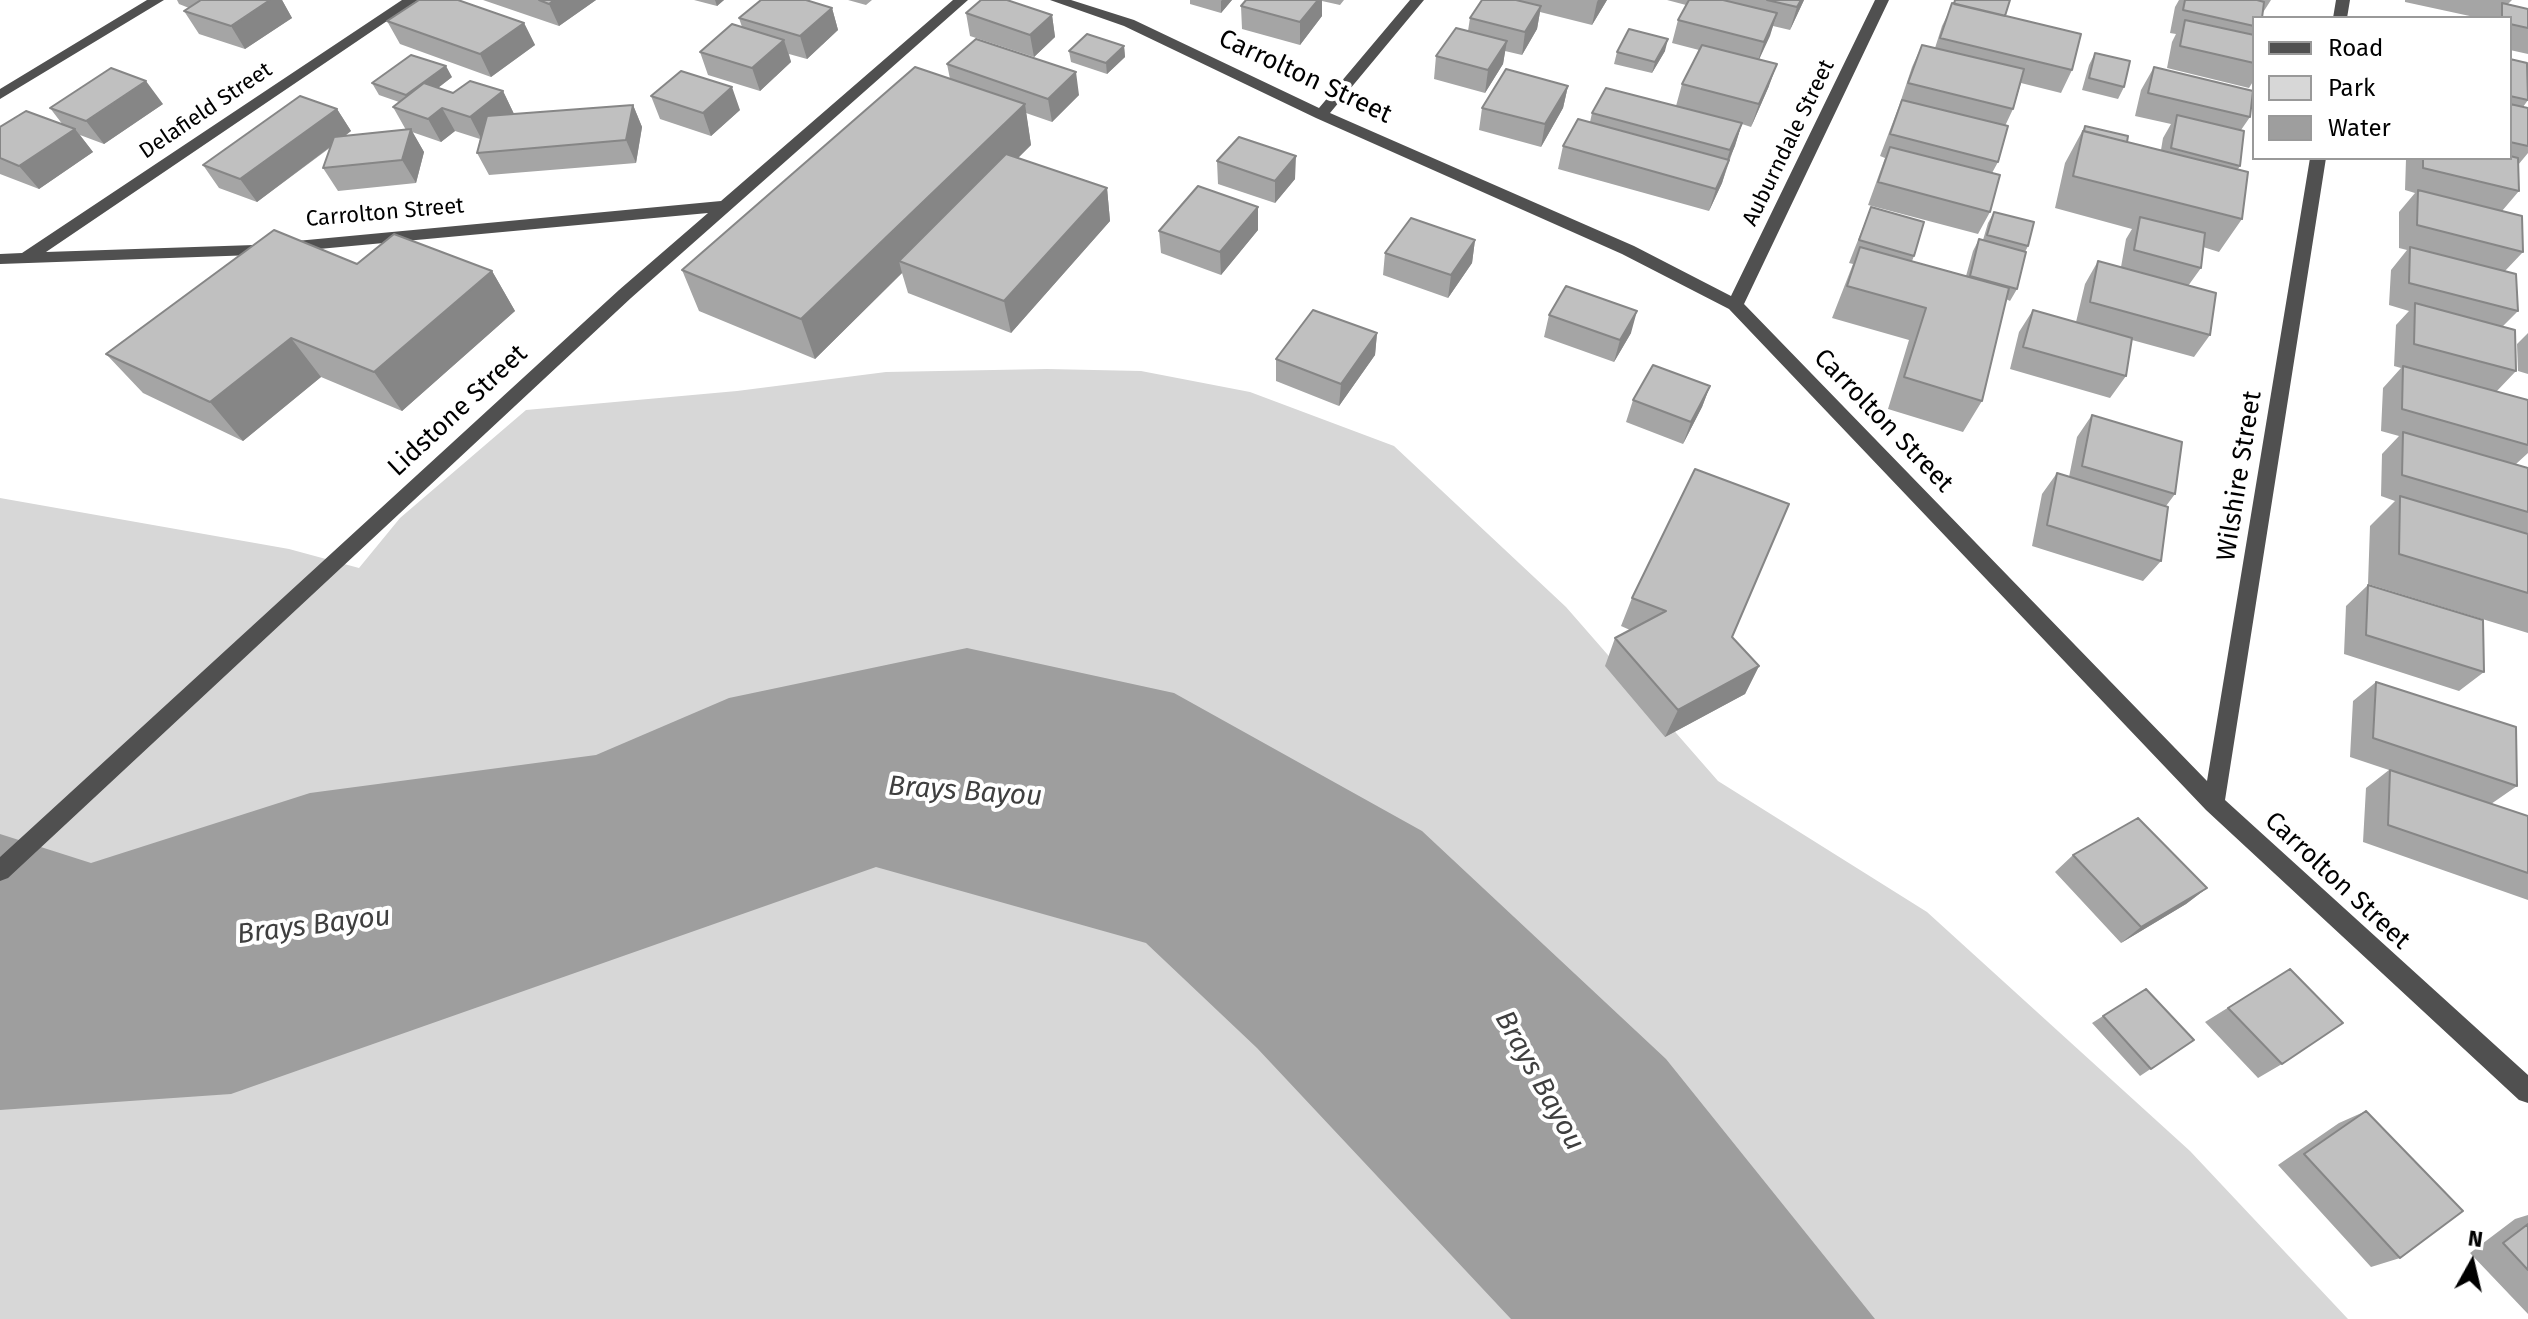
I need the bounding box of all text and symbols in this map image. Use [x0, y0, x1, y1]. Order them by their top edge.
legend [2252, 16, 2512, 160]
street label: Carrolton Street [1213, 23, 1397, 131]
text: Road [2328, 34, 2383, 62]
street label: Auburndale Street [1737, 56, 1841, 230]
street label: Delafield Street [135, 57, 277, 165]
text: Park [2328, 74, 2375, 102]
text: Water [2328, 114, 2391, 142]
street label: Carrolton Street [305, 193, 465, 233]
street label: Lidstone Street [382, 339, 534, 483]
street label: Carrolton Street [1807, 343, 1959, 499]
street label: Wilshire Street [2211, 389, 2269, 563]
water label: Brays Bayou [887, 770, 1043, 814]
street label: Carrolton Street [2258, 806, 2416, 956]
water label: Brays Bayou [235, 900, 393, 952]
water label: Brays Bayou [1487, 1005, 1591, 1157]
north arrow [2432, 1223, 2512, 1303]
text: N [2466, 1224, 2485, 1253]

